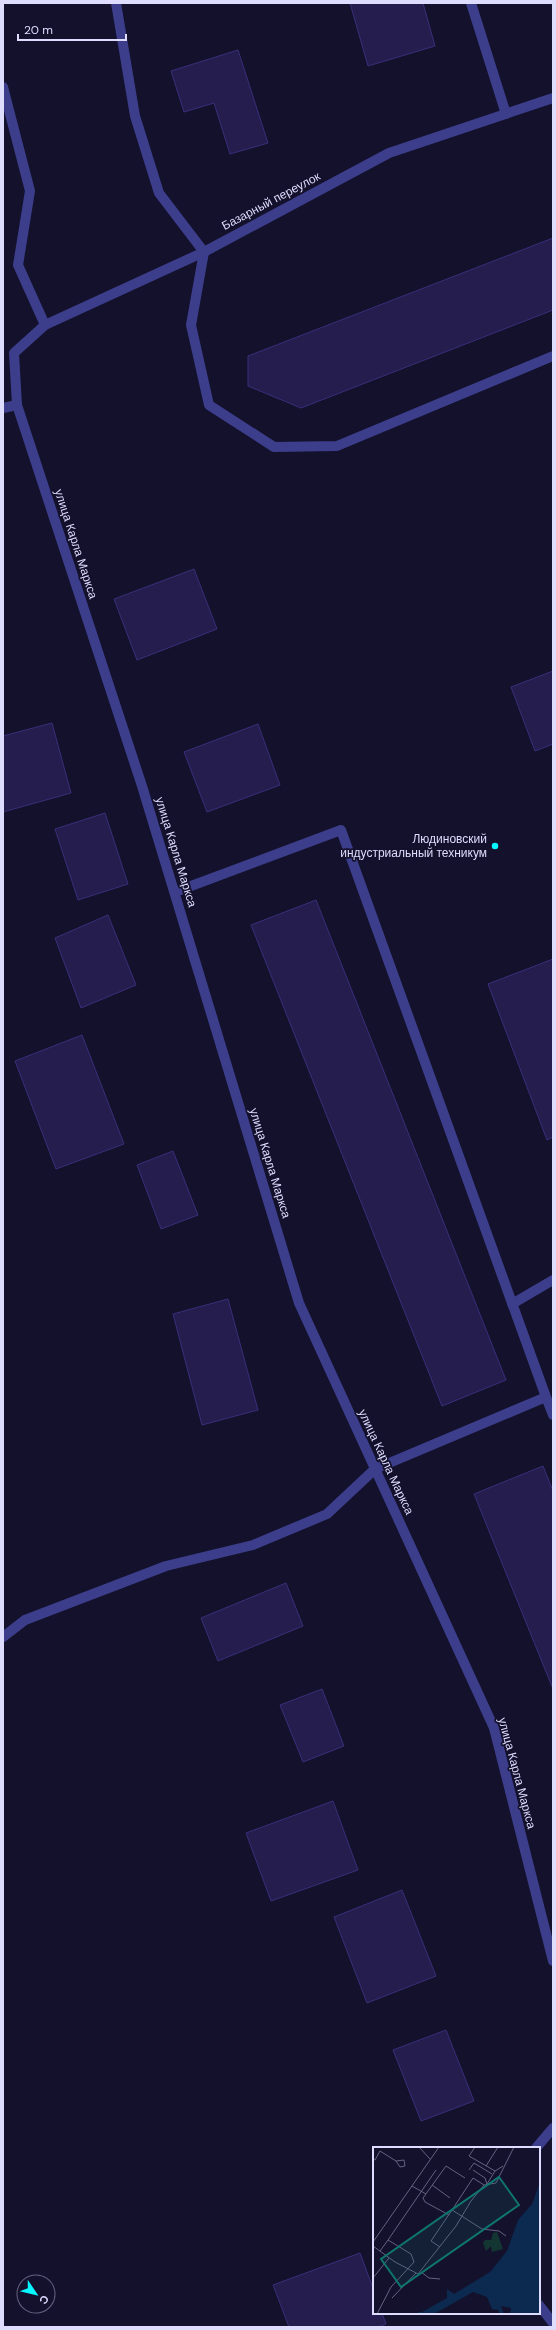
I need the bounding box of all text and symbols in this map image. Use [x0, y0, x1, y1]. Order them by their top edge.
scale bar [18, 16, 126, 42]
text: 20 m [24, 22, 53, 38]
street label: Базарный переулок [219, 168, 324, 234]
street label: улица Карла Маркса [51, 487, 101, 601]
street label: улица Карла Маркса [152, 795, 200, 909]
place label: Людиновский индустриальный техникум [340, 831, 487, 861]
marker: Людиновский индустриальный техникум [490, 841, 500, 851]
street label: улица Карла Маркса [246, 1106, 294, 1220]
street label: улица Карла Маркса [355, 1407, 418, 1518]
street label: улица Карла Маркса [494, 1716, 540, 1831]
inset map [373, 2147, 540, 2314]
north arrow [16, 2274, 56, 2314]
text: С [36, 2292, 52, 2307]

